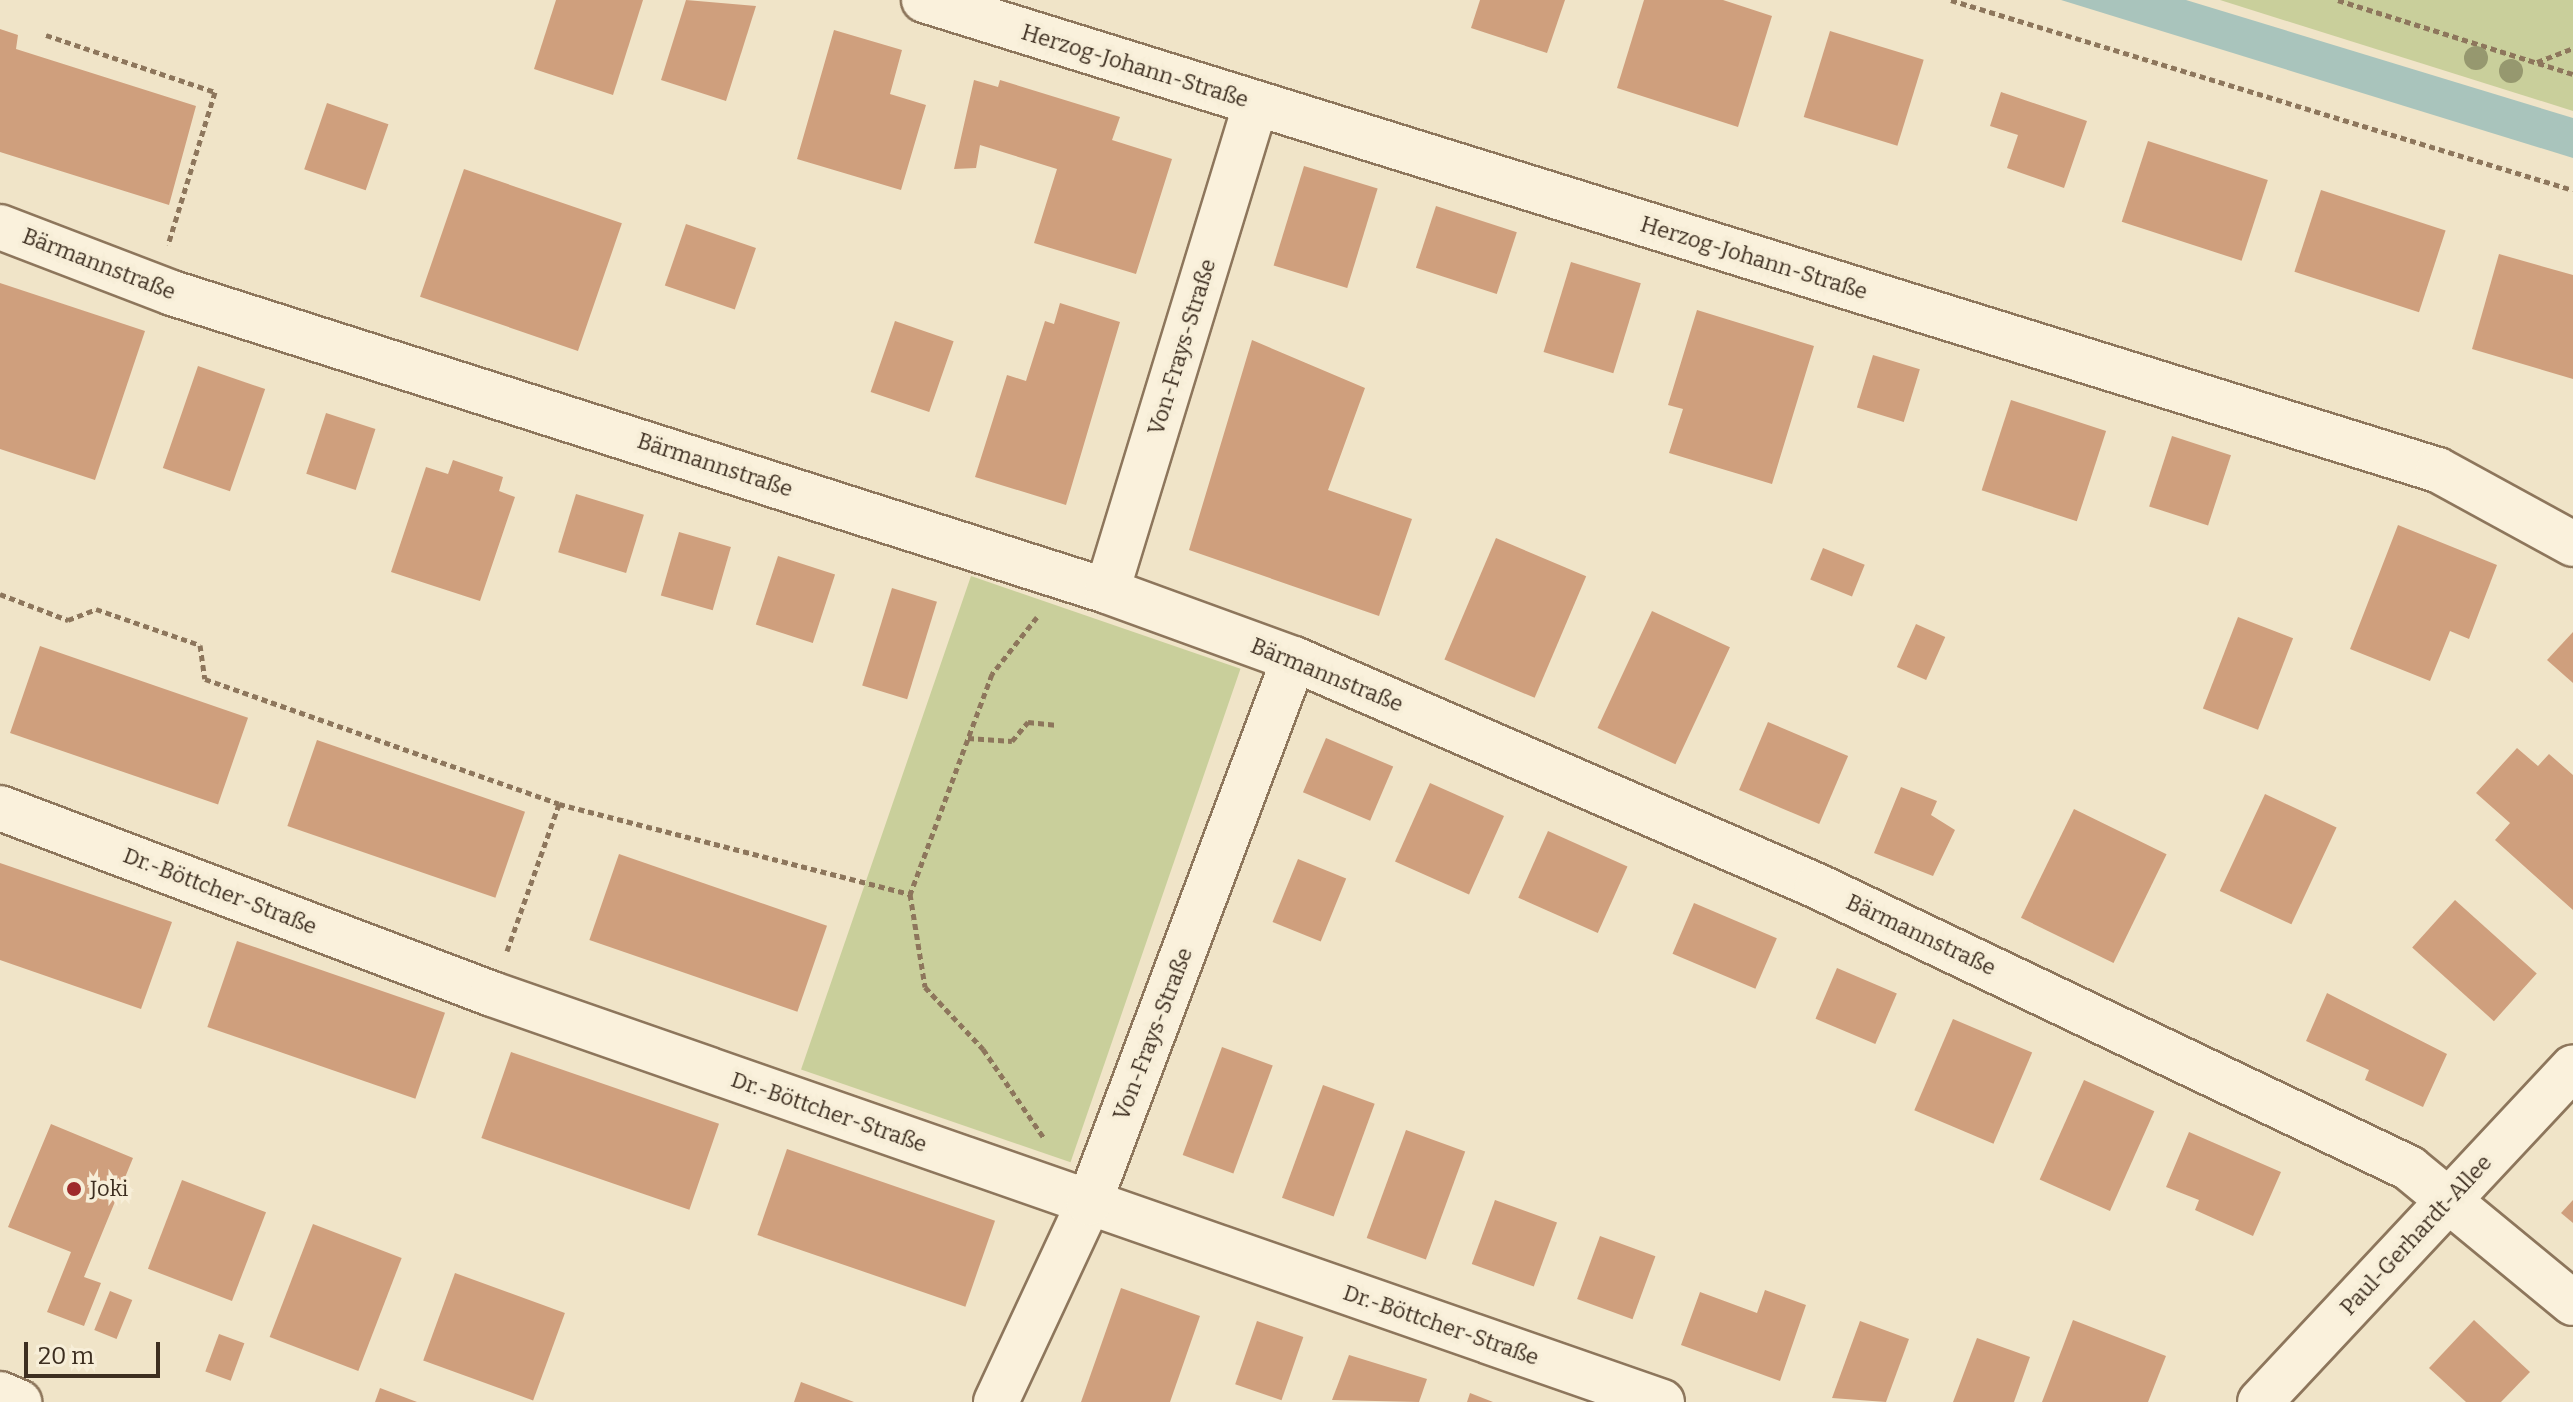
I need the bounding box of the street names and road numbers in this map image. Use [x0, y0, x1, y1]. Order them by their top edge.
street label: Herzog-Johann-Straße [1018, 19, 1252, 113]
street label: Herzog-Johann-Straße [1637, 211, 1871, 305]
street label: Bärmannstraße [19, 223, 179, 305]
street label: Von-Frays-Straße [1143, 256, 1221, 438]
street label: Bärmannstraße [634, 427, 796, 503]
street label: Bärmannstraße [1247, 632, 1407, 718]
street label: Dr.-Böttcher-Straße [120, 842, 320, 940]
street label: Bärmannstraße [1842, 889, 2000, 981]
street label: Von-Frays-Straße [1108, 944, 1198, 1124]
street label: Dr.-Böttcher-Straße [728, 1066, 930, 1158]
street label: Paul-Gerhardt-Allee [2335, 1149, 2497, 1321]
street label: Dr.-Böttcher-Straße [1340, 1279, 1542, 1371]

